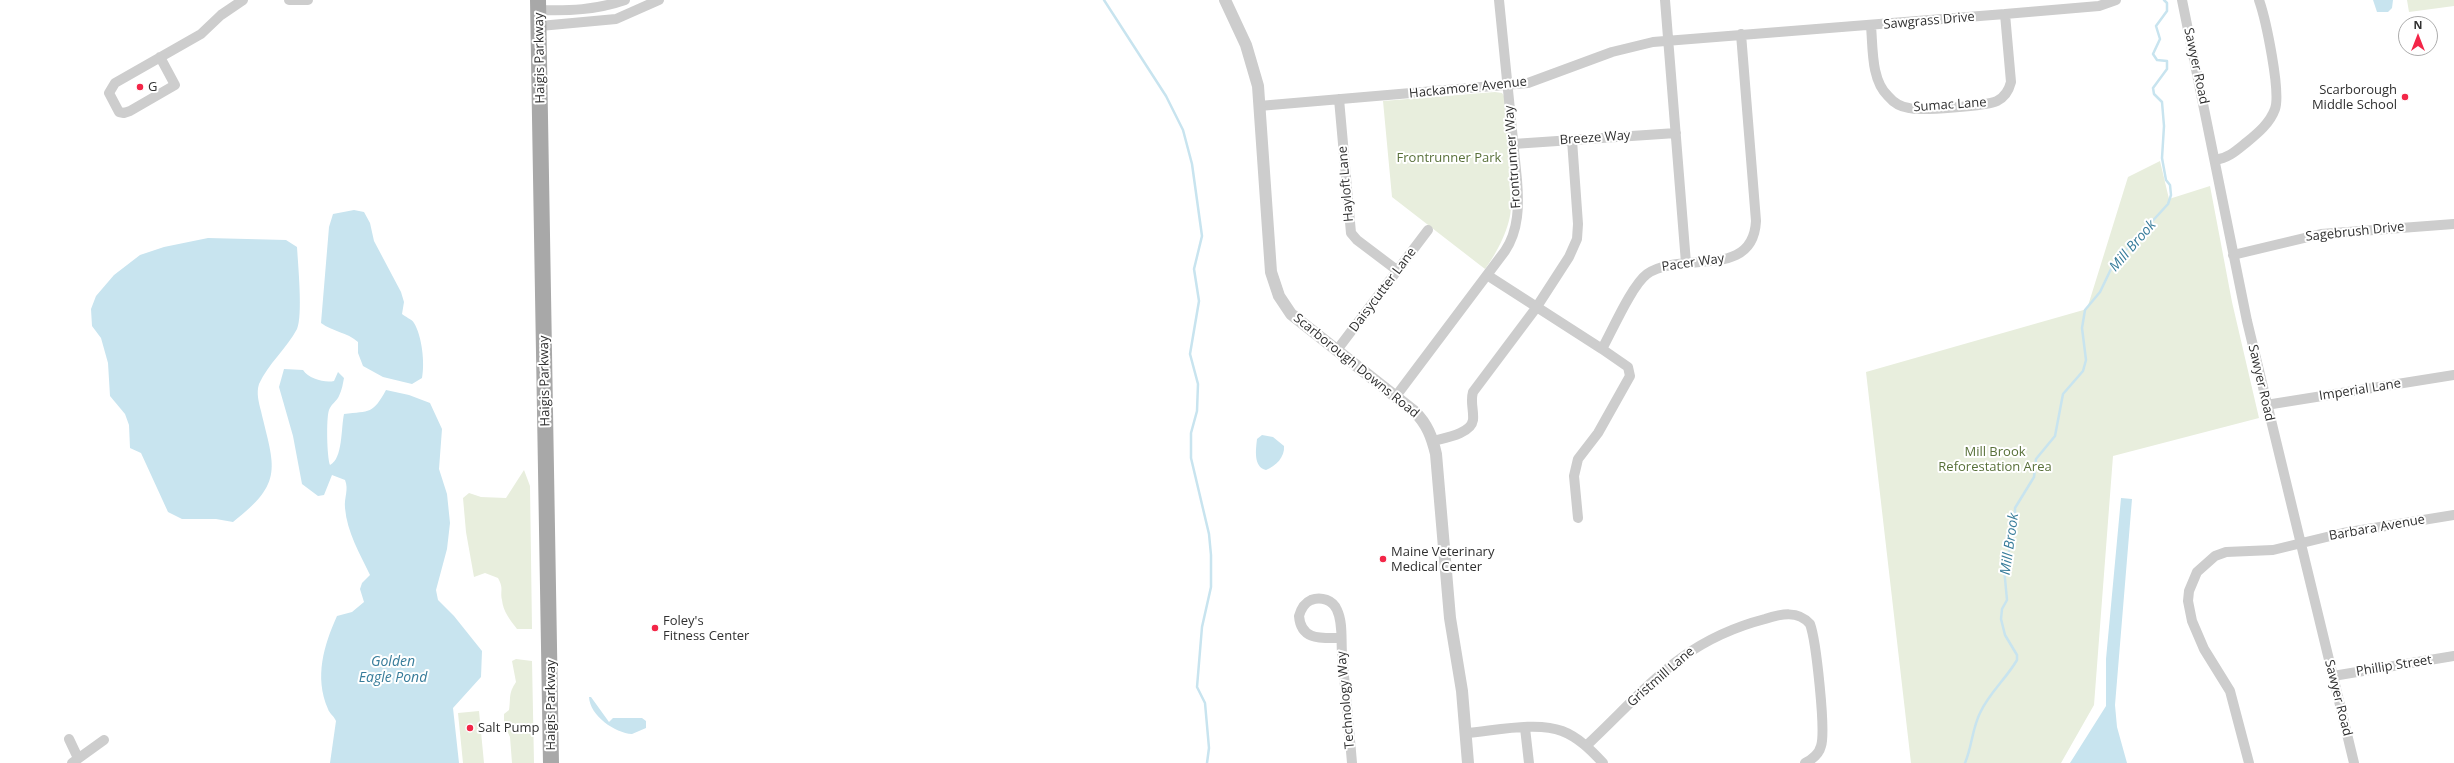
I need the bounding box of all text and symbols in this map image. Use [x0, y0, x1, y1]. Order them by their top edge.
street label: Sawgrass Drive [1883, 9, 1975, 33]
street label: Haigis Parkway [531, 12, 549, 104]
north arrow [2398, 16, 2438, 56]
text: N [2414, 17, 2422, 32]
street label: Sawyer Road [2180, 26, 2212, 106]
street label: Hackamore Avenue [1408, 74, 1528, 102]
place label: G [148, 79, 157, 95]
marker: G [135, 82, 145, 92]
place label: Scarborough Middle School [2312, 82, 2397, 113]
marker: Scarborough Middle School [2400, 92, 2410, 102]
street label: Sumac Lane [1913, 95, 1987, 115]
street label: Frontrunner Way [1502, 105, 1524, 209]
street label: Breeze Way [1559, 128, 1631, 148]
street label: Hayloft Lane [1335, 145, 1357, 223]
park label: Frontrunner Park [1397, 150, 1501, 166]
water label: Mill Brook [2106, 217, 2160, 275]
street label: Sagebrush Drive [2305, 219, 2405, 245]
street label: Daisycutter Lane [1346, 245, 1420, 335]
street label: Pacer Way [1661, 251, 1725, 275]
street label: Scarborough Downs Road [1290, 311, 1422, 421]
street label: Haigis Parkway [536, 335, 554, 427]
street label: Sawyer Road [2245, 343, 2277, 423]
street label: Imperial Lane [2318, 376, 2402, 404]
park label: Mill Brook Reforestation Area [1938, 444, 2052, 475]
water label: Mill Brook [1997, 512, 2023, 576]
street label: Barbara Avenue [2328, 512, 2426, 544]
place label: Maine Veterinary Medical Center [1391, 544, 1494, 575]
marker: Maine Veterinary Medical Center [1378, 554, 1388, 564]
place label: Foley's Fitness Center [663, 613, 749, 644]
marker: Foley's Fitness Center [650, 623, 660, 633]
street label: Gristmill Lane [1624, 644, 1698, 710]
street label: Technology Way [1334, 650, 1358, 750]
street label: Phillip Street [2355, 652, 2433, 680]
water label: Golden Eagle Pond [359, 654, 427, 686]
street label: Sawyer Road [2321, 658, 2355, 738]
street label: Haigis Parkway [543, 660, 559, 750]
place label: Salt Pump [478, 720, 539, 736]
marker: Salt Pump [465, 723, 475, 733]

